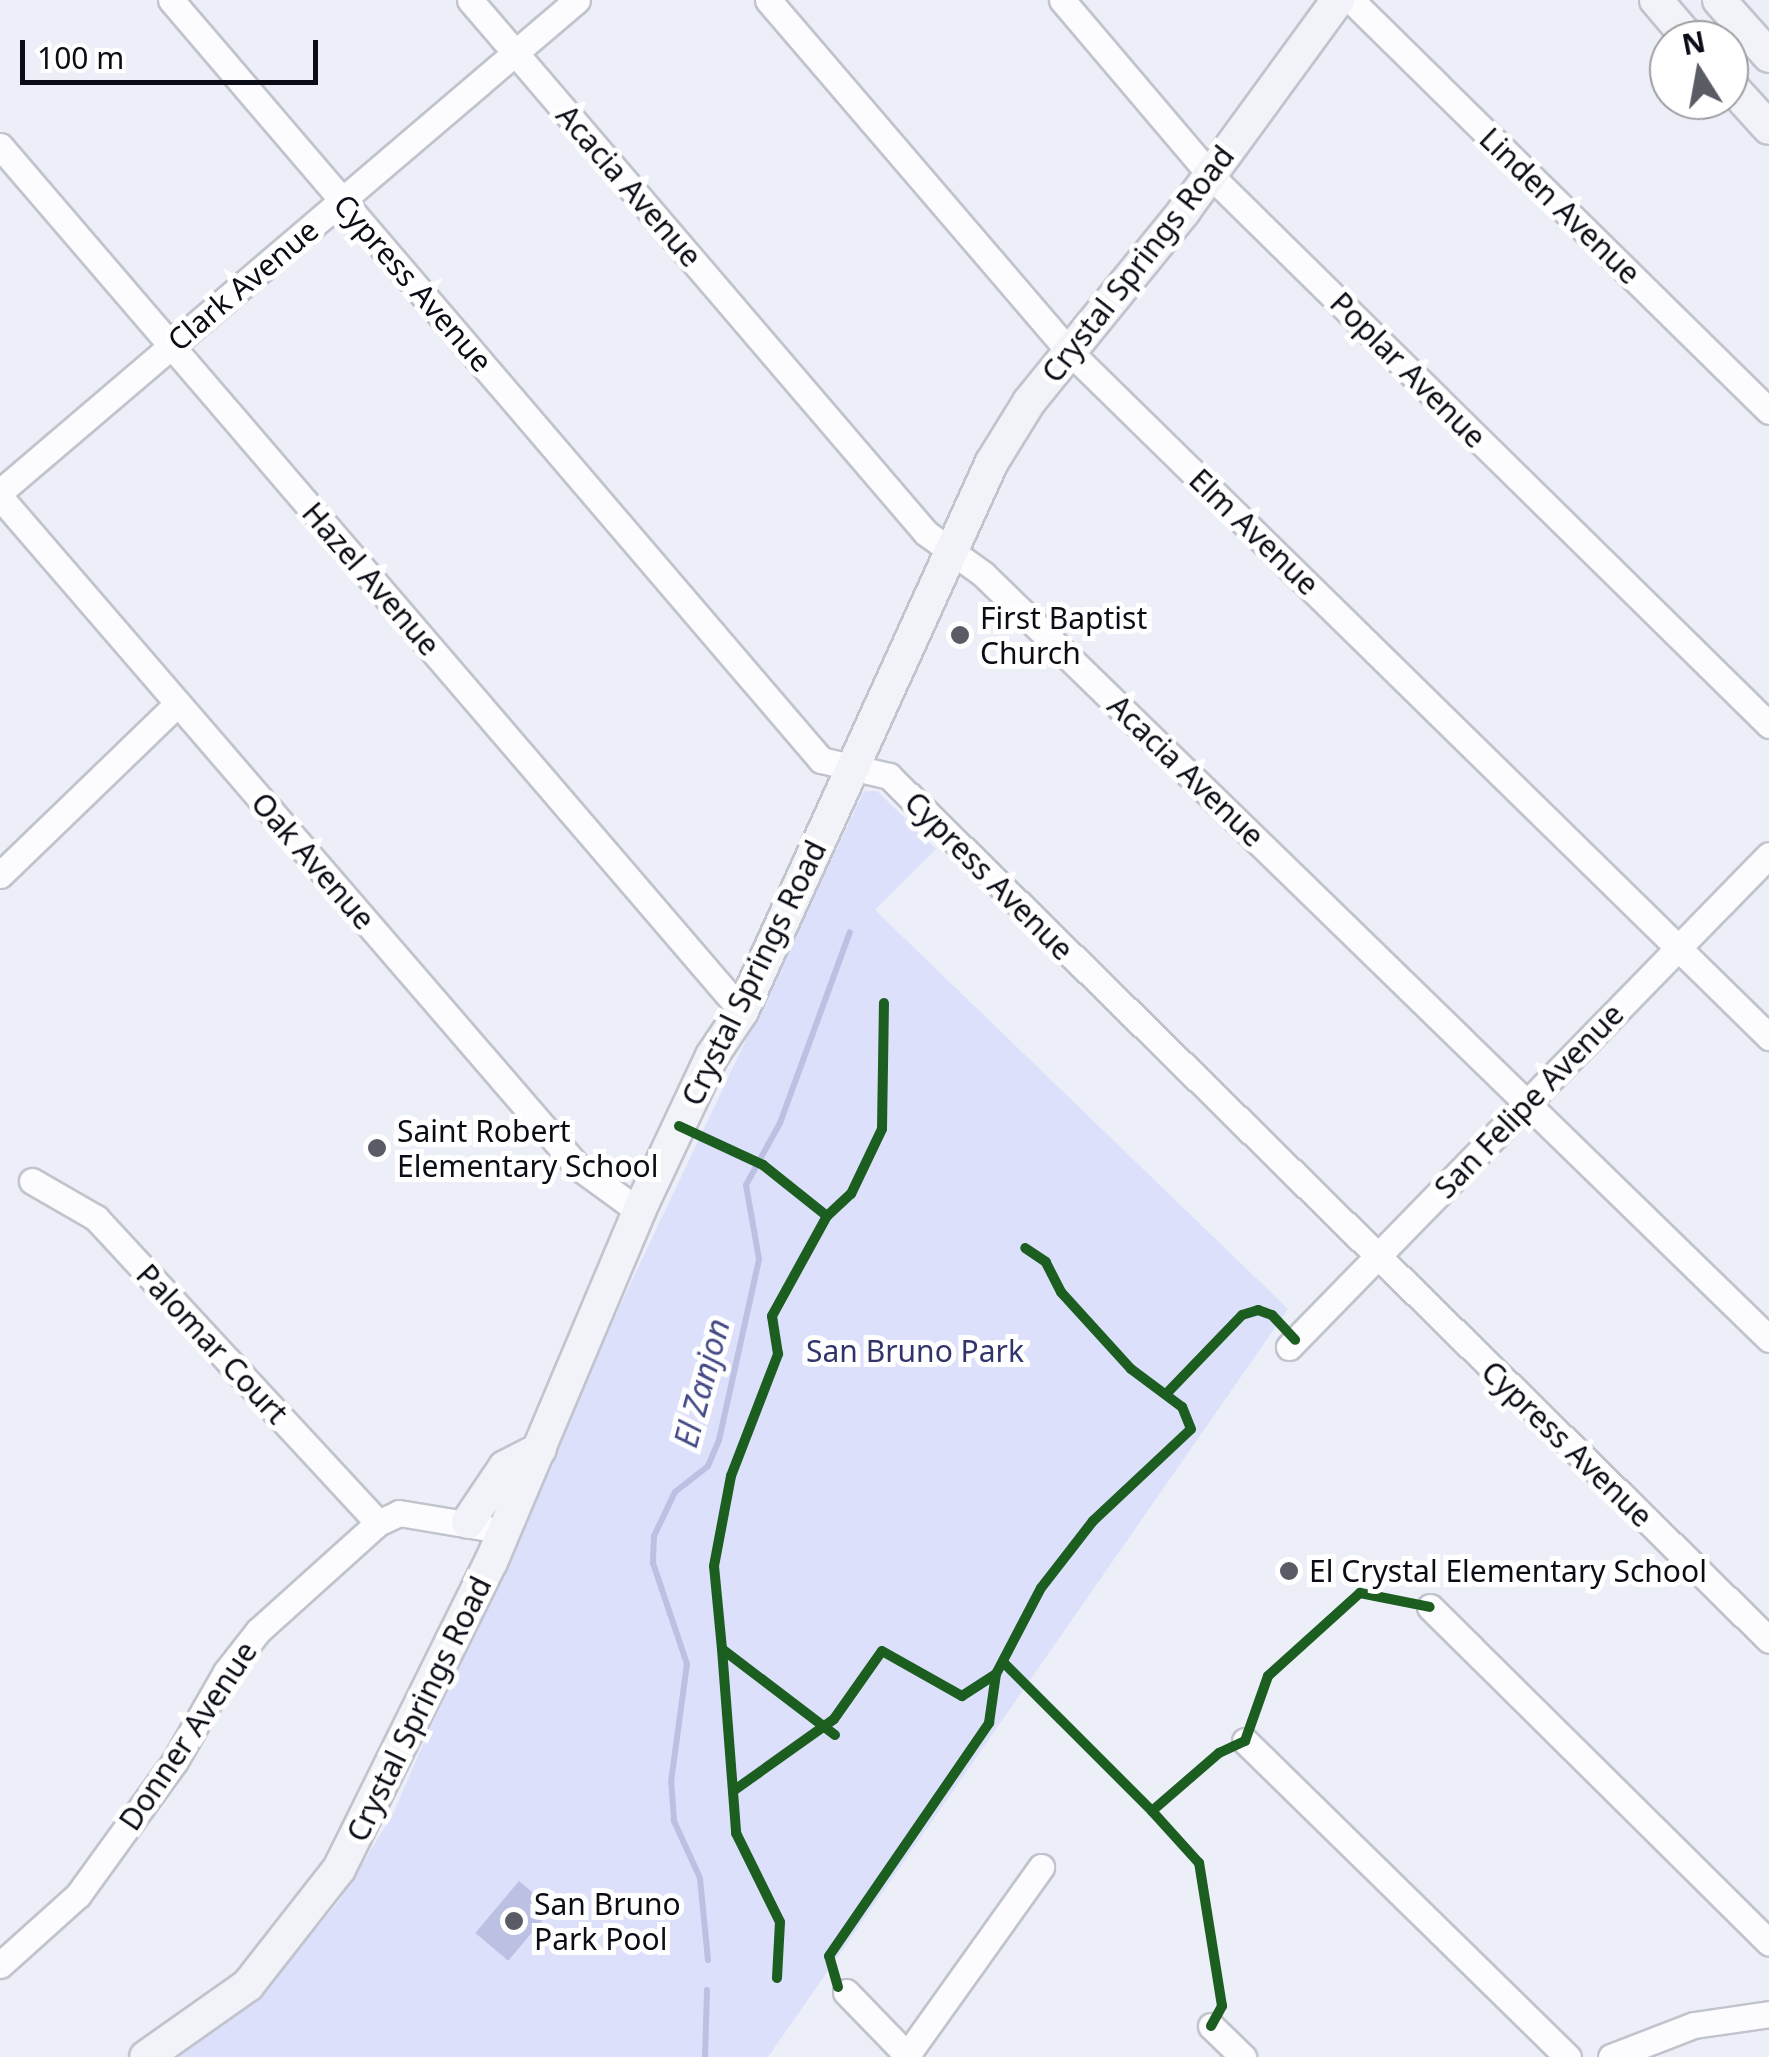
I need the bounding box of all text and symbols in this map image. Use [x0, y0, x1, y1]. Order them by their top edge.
scale bar [25, 20, 322, 82]
north arrow [1649, 20, 1749, 120]
text: N [1679, 22, 1708, 63]
text: 100 m [37, 37, 124, 78]
street label: Acacia Avenue [549, 98, 709, 274]
street label: Linden Avenue [1472, 120, 1648, 292]
street label: Crystal Springs Road [1034, 138, 1242, 390]
street label: Cypress Avenue [326, 187, 500, 379]
street label: Clark Avenue [161, 212, 325, 358]
street label: Poplar Avenue [1323, 285, 1493, 455]
street label: Elm Avenue [1182, 462, 1326, 602]
street label: Hazel Avenue [295, 495, 447, 663]
place label: First Baptist Church [980, 600, 1147, 670]
marker: First Baptist Church [949, 624, 971, 646]
street label: Acacia Avenue [1101, 688, 1271, 854]
street label: Cypress Avenue [897, 784, 1081, 968]
street label: Oak Avenue [244, 785, 382, 937]
street label: Crystal Springs Road [674, 835, 834, 1111]
street label: San Felipe Avenue [1427, 996, 1631, 1206]
place label: Saint Robert Elementary School [397, 1113, 658, 1184]
marker: Saint Robert Elementary School [366, 1137, 388, 1159]
street label: Palomar Court [129, 1257, 295, 1431]
water label: El Zanjon [666, 1315, 738, 1451]
park label: San Bruno Park [806, 1333, 1024, 1369]
street label: Cypress Avenue [1474, 1353, 1660, 1535]
place label: El Crystal Elementary School [1309, 1553, 1707, 1589]
marker: El Crystal Elementary School [1278, 1560, 1300, 1582]
street label: Crystal Springs Road [339, 1571, 499, 1847]
street label: Donner Avenue [112, 1635, 264, 1837]
place label: San Bruno Park Pool [534, 1886, 681, 1956]
marker: San Bruno Park Pool [503, 1910, 525, 1932]

